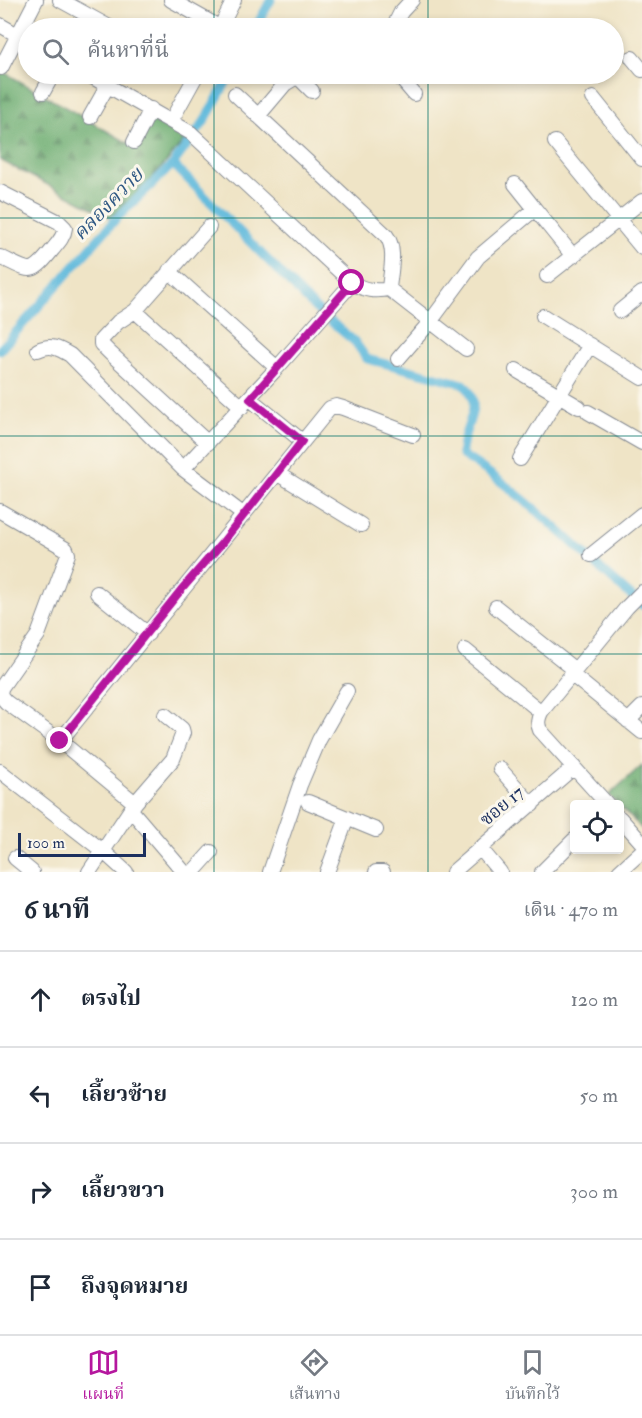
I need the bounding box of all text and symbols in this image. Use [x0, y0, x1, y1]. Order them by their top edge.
search box [18, 18, 624, 84]
icon: search [39, 35, 72, 68]
text: ค้นหาที่นี่ [87, 36, 169, 64]
water label: คลองควาย [67, 162, 149, 245]
route start [338, 269, 364, 295]
route end [46, 727, 72, 753]
street label: ซอย 17 [475, 781, 529, 831]
map controls [570, 800, 624, 854]
button: locate [570, 800, 624, 854]
scale bar [18, 830, 146, 858]
text: 100 m [27, 833, 65, 853]
text: 6 นาที [24, 894, 90, 926]
text: เดิน · 470 m [523, 897, 618, 922]
icon: ahead [24, 983, 57, 1016]
text: ตรงไป [81, 984, 141, 1012]
text: 120 m [571, 987, 618, 1012]
icon: left [24, 1079, 57, 1112]
text: เลี้ยวซ้าย [81, 1080, 167, 1108]
text: 50 m [579, 1083, 618, 1108]
icon: right [24, 1175, 57, 1208]
text: เลี้ยวขวา [81, 1176, 165, 1204]
text: 300 m [570, 1179, 618, 1204]
icon: arrive [24, 1271, 57, 1304]
text: ถึงจุดหมาย [81, 1272, 188, 1300]
tab: แผนที่ [82, 1346, 124, 1408]
tab: เส้นทาง [289, 1346, 341, 1408]
tab: บันทึกไว้ [505, 1346, 560, 1408]

